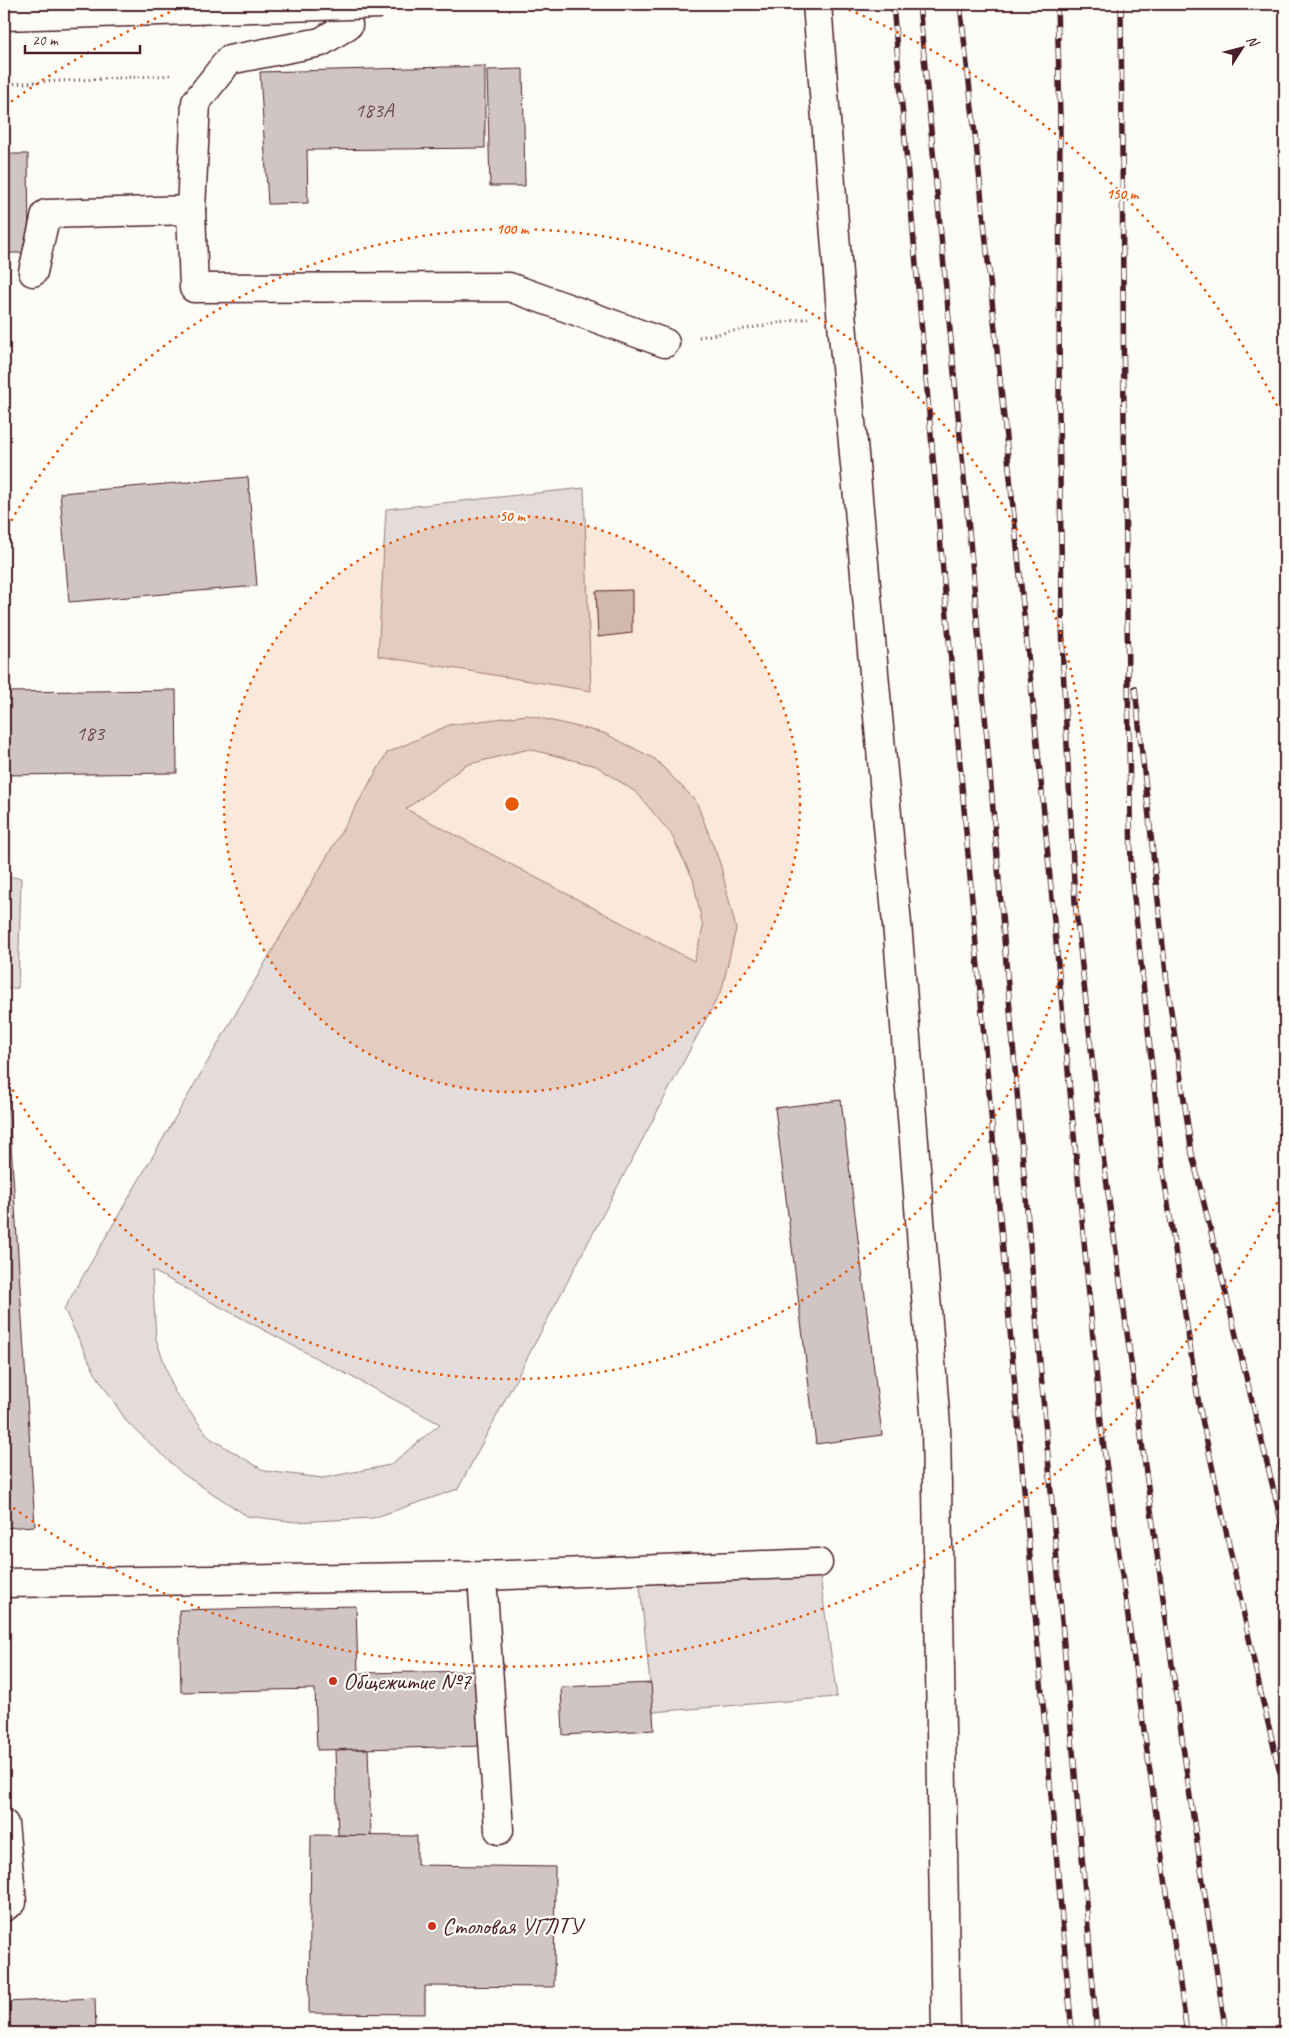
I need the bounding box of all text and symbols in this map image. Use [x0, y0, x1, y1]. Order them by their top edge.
scale bar [25, 22, 140, 54]
north arrow [1216, 22, 1266, 72]
text: 20 m [32, 31, 59, 50]
text: N [1243, 32, 1263, 51]
house number: 183А [355, 97, 395, 123]
text: 150 m [1106, 185, 1140, 204]
text: 100 m [496, 220, 530, 239]
text: 50 m [499, 507, 526, 526]
house number: 183 [76, 720, 106, 746]
centre of rings [503, 795, 521, 813]
place label: Общежитие №7 [343, 1666, 472, 1696]
marker: Общежитие №7 [327, 1675, 339, 1687]
place label: Столовая УГЛТУ [442, 1911, 586, 1941]
marker: Столовая УГЛТУ [426, 1920, 438, 1932]

